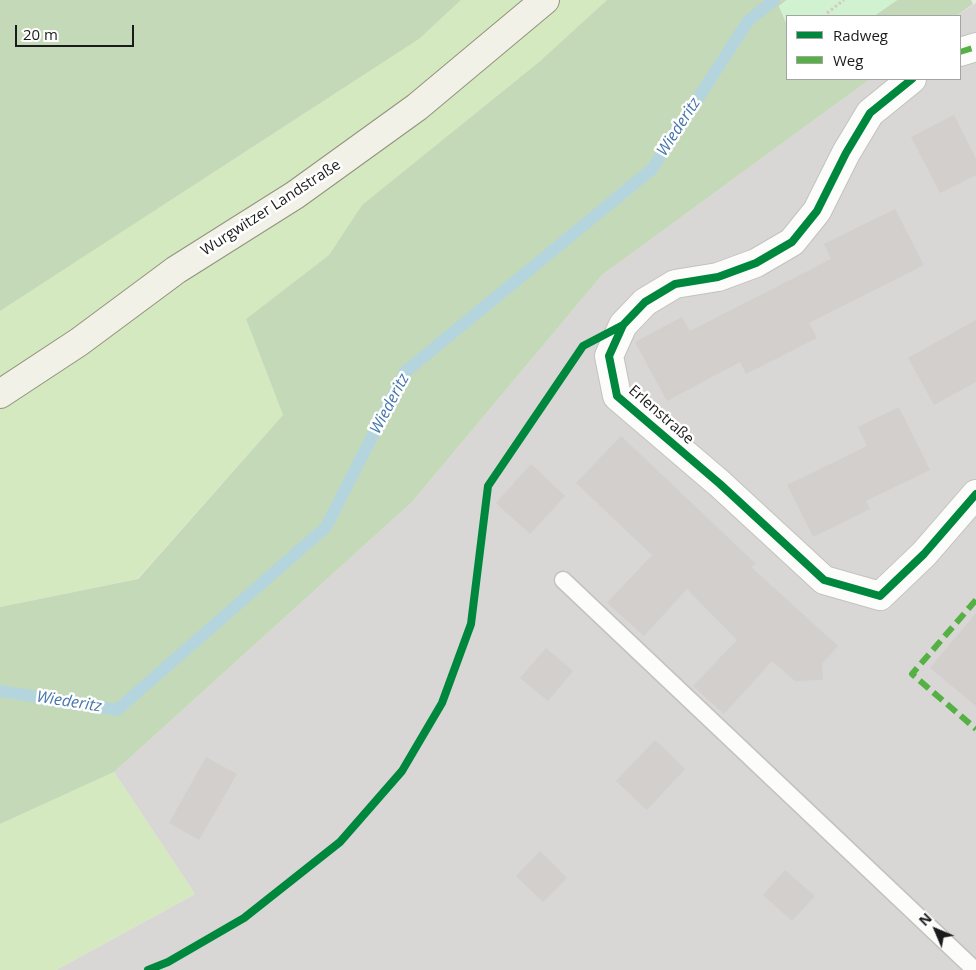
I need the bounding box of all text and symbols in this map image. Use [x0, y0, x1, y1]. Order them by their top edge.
scale bar [18, 15, 136, 47]
legend [786, 15, 961, 80]
text: 20 m [23, 24, 58, 44]
text: Radweg [833, 25, 888, 45]
text: Weg [833, 50, 863, 70]
water label: Wiederitz [653, 94, 705, 160]
street label: Wurgwitzer Landstraße [198, 156, 344, 260]
water label: Wiederitz [366, 371, 414, 437]
street label: Erlenstraße [625, 382, 697, 448]
water label: Wiederitz [35, 687, 103, 717]
north arrow [911, 905, 961, 955]
text: N [914, 908, 936, 930]

